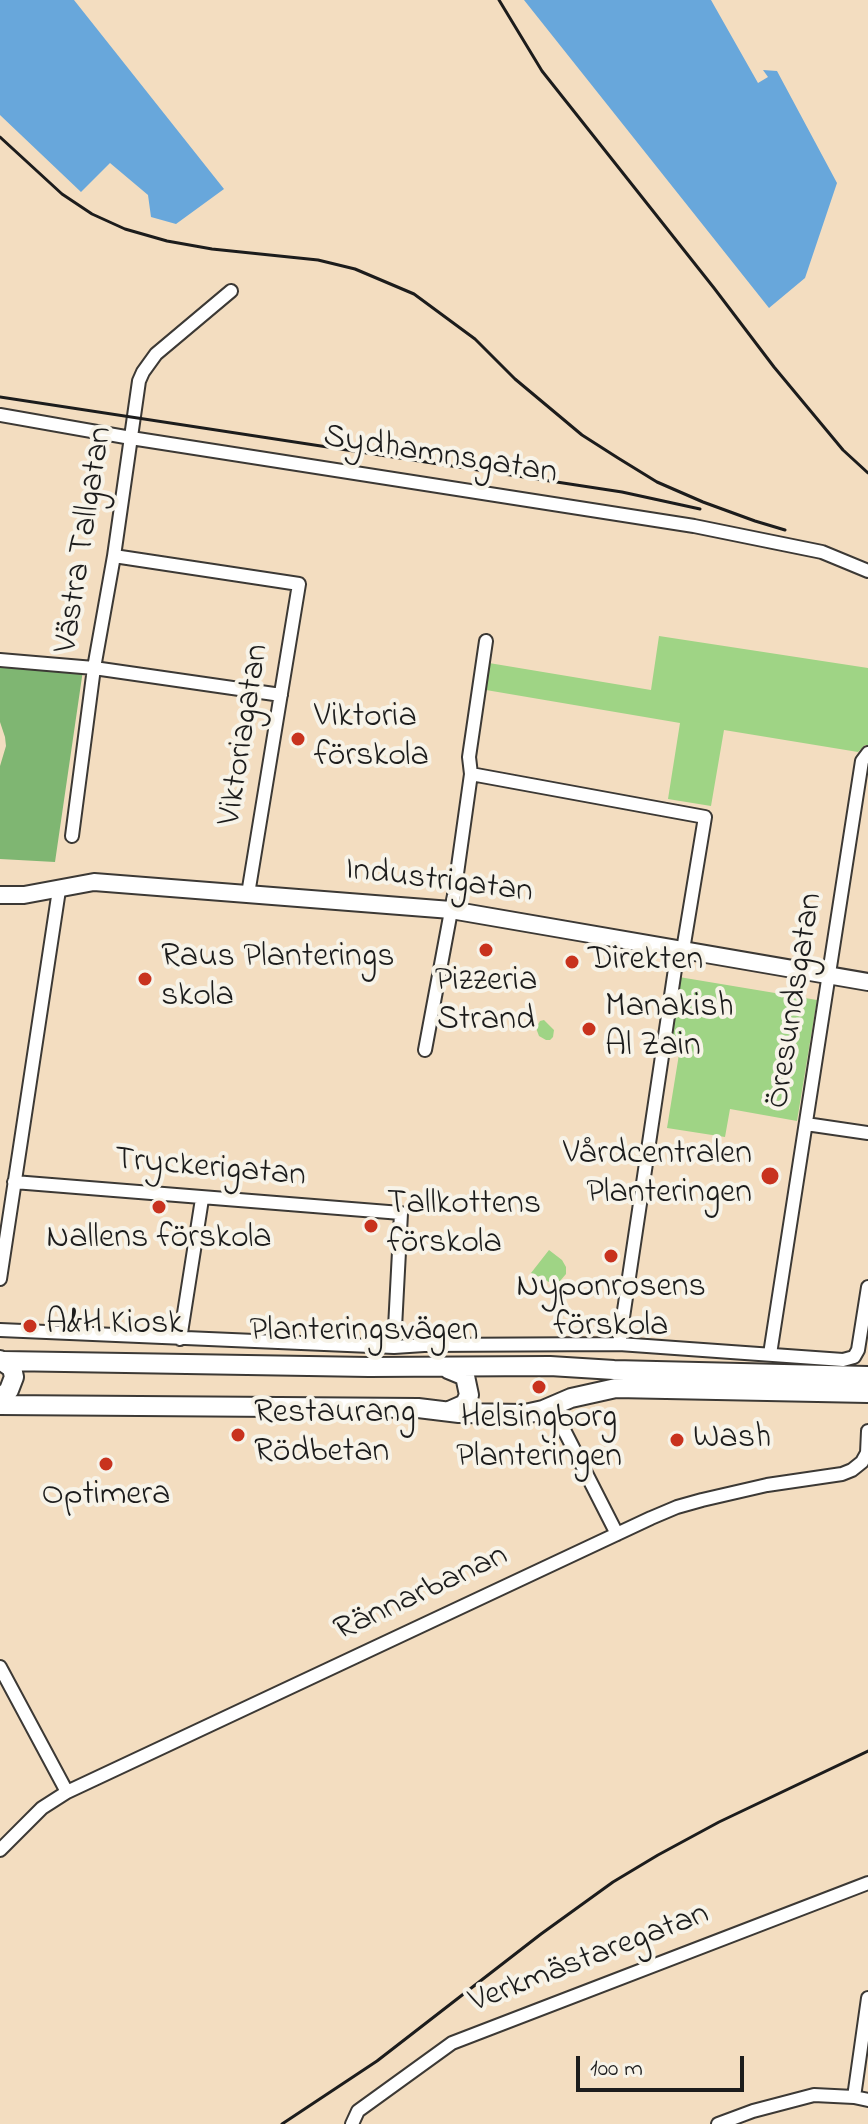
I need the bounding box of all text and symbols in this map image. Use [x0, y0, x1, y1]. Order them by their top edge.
street label: Sydhamnsgatan [320, 418, 560, 496]
street label: Västra Tallgatan [48, 424, 124, 656]
street label: Viktoriagatan [212, 641, 280, 829]
place label: Viktoria förskola [314, 699, 429, 778]
marker: Viktoria förskola [289, 730, 307, 748]
street label: Industrigatan [343, 851, 535, 915]
street label: Öresundsgatan [760, 890, 834, 1112]
place label: Raus Planterings skola [161, 939, 394, 1018]
marker: Pizzeria Strand [477, 941, 495, 959]
place label: Direkten [588, 942, 703, 982]
marker: Direkten [563, 953, 581, 971]
place label: Pizzeria Strand [435, 963, 537, 1042]
marker: Raus Planterings skola [136, 970, 154, 988]
place label: Manakish Al Zain [605, 989, 734, 1068]
marker: Manakish Al Zain [580, 1020, 598, 1038]
place label: Vårdcentralen Planteringen [563, 1136, 752, 1216]
street label: Tryckerigatan [113, 1141, 307, 1199]
marker: Vårdcentralen Planteringen [759, 1165, 781, 1187]
place label: Tallkottens förskola [387, 1186, 541, 1266]
marker: Nallens förskola [150, 1198, 168, 1216]
marker: Tallkottens förskola [362, 1217, 380, 1235]
place label: Nallens förskola [46, 1220, 272, 1260]
marker: Nyponrosens förskola [602, 1247, 620, 1265]
place label: Nyponrosens förskola [516, 1269, 706, 1348]
place label: A&H Kiosk [46, 1306, 183, 1346]
street label: Planteringsvägen [250, 1313, 478, 1353]
marker: A&H Kiosk [21, 1317, 39, 1335]
marker: Helsingborg Planteringen [530, 1378, 548, 1396]
place label: Restaurang Rödbetan [254, 1395, 415, 1474]
place label: Helsingborg Planteringen [456, 1400, 622, 1480]
place label: Wash [693, 1420, 771, 1460]
marker: Restaurang Rödbetan [229, 1426, 247, 1444]
marker: Wash [668, 1431, 686, 1449]
marker: Optimera [97, 1455, 115, 1473]
place label: Optimera [42, 1477, 170, 1517]
street label: Rännarbanan [329, 1537, 515, 1653]
street label: Verkmästaregatan [464, 1896, 716, 2024]
scale bar [580, 2040, 748, 2090]
text: 100 m [590, 2052, 643, 2087]

